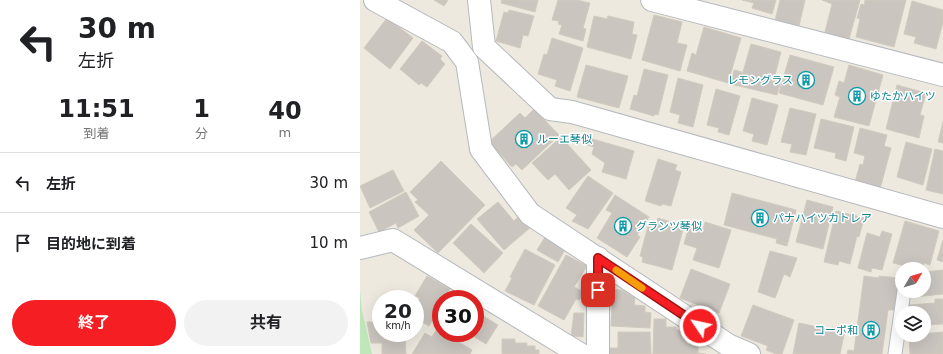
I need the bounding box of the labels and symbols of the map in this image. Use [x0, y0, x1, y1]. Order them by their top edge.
building icon: レモングラス [796, 70, 816, 90]
place label: レモングラス [727, 74, 793, 87]
building icon: ゆたかハイツ [847, 86, 867, 106]
place label: ゆたかハイツ [870, 90, 936, 103]
building icon: ルーエ琴似 [514, 129, 534, 149]
place label: ルーエ琴似 [537, 133, 592, 146]
building icon: パナハイツカトレア [750, 208, 770, 228]
place label: パナハイツカトレア [773, 212, 872, 225]
building icon: グランツ琴似 [613, 216, 633, 236]
place label: グランツ琴似 [636, 220, 702, 233]
north arrow [895, 262, 931, 298]
pin [581, 273, 615, 307]
speed limit sign: 30 [432, 290, 484, 342]
position arrow [679, 305, 721, 347]
building icon: コーポ和 [861, 320, 881, 340]
place label: コーポ和 [814, 324, 858, 337]

